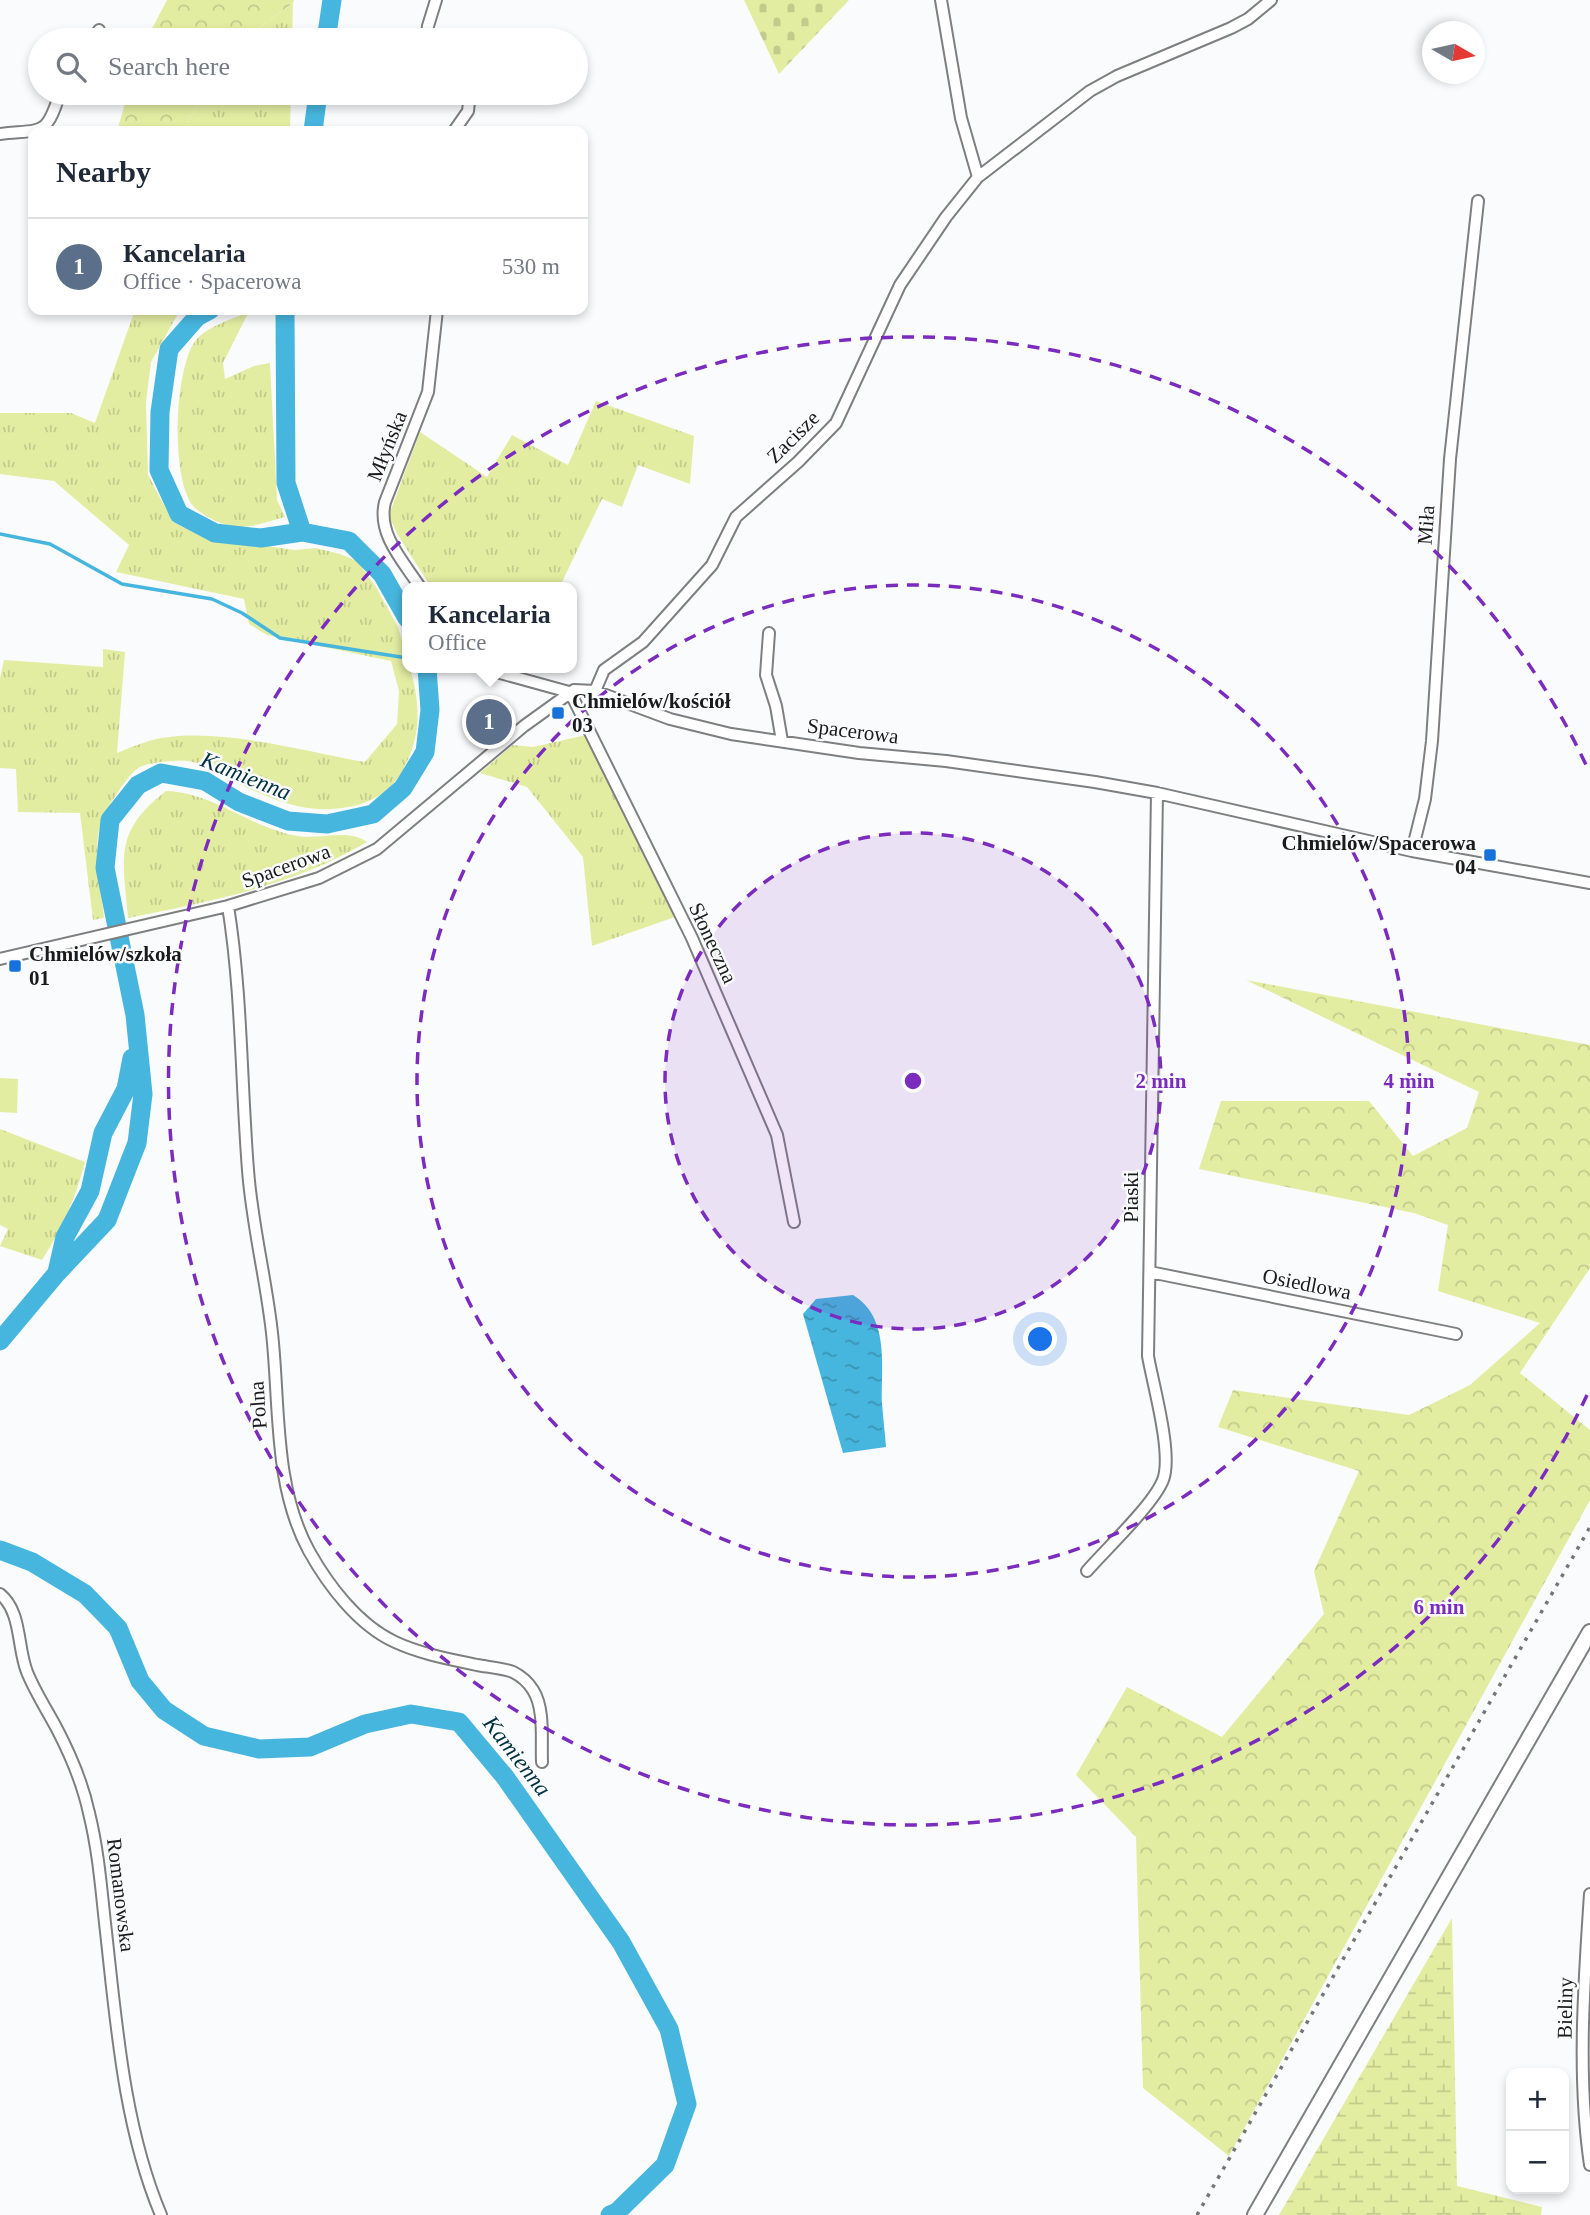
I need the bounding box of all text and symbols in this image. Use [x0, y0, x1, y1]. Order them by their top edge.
north arrow [1422, 21, 1485, 84]
search box [28, 28, 588, 105]
icon: search [52, 48, 90, 86]
text: Search here [108, 52, 230, 81]
text: Nearby [56, 155, 151, 188]
text: Kancelaria [123, 239, 246, 268]
text: 1 [73, 254, 85, 279]
text: 530 m [502, 254, 560, 279]
text: Office · Spacerowa [123, 269, 301, 294]
street label: Zacisze [762, 406, 824, 468]
street label: Młyńska [362, 407, 412, 485]
street label: Miła [1413, 504, 1439, 546]
popup [402, 582, 577, 673]
text: Kancelaria [428, 600, 551, 629]
text: Office [428, 630, 486, 655]
place label: Chmielów/kościół 03 [572, 689, 731, 737]
pin: 1 [466, 696, 512, 748]
marker: Chmielów/kościół 03 [550, 705, 566, 721]
street label: Spacerowa [806, 713, 901, 749]
water label: Kamienna [197, 746, 295, 805]
place label: Chmielów/Spacerowa 04 [1282, 831, 1477, 879]
street label: Spacerowa [239, 839, 334, 893]
marker: Chmielów/Spacerowa 04 [1482, 847, 1498, 863]
street label: Słoneczna [684, 899, 742, 988]
place label: Chmielów/szkoła 01 [29, 942, 182, 990]
marker: Chmielów/szkoła 01 [7, 958, 23, 974]
centre of rings [901, 1069, 925, 1093]
text: 2 min [1136, 1069, 1187, 1093]
text: 4 min [1384, 1069, 1435, 1093]
street label: Piaski [1119, 1171, 1143, 1223]
street label: Osiedlowa [1261, 1264, 1354, 1304]
your location [1023, 1322, 1057, 1356]
street label: Polna [244, 1380, 272, 1430]
text: 6 min [1414, 1595, 1465, 1619]
water label: Kamienna [477, 1710, 556, 1801]
street label: Romanowska [102, 1837, 140, 1954]
street label: Bieliny [1552, 1976, 1578, 2039]
map controls [1506, 2068, 1569, 2194]
button: + [1506, 2068, 1569, 2131]
button: − [1506, 2131, 1569, 2194]

